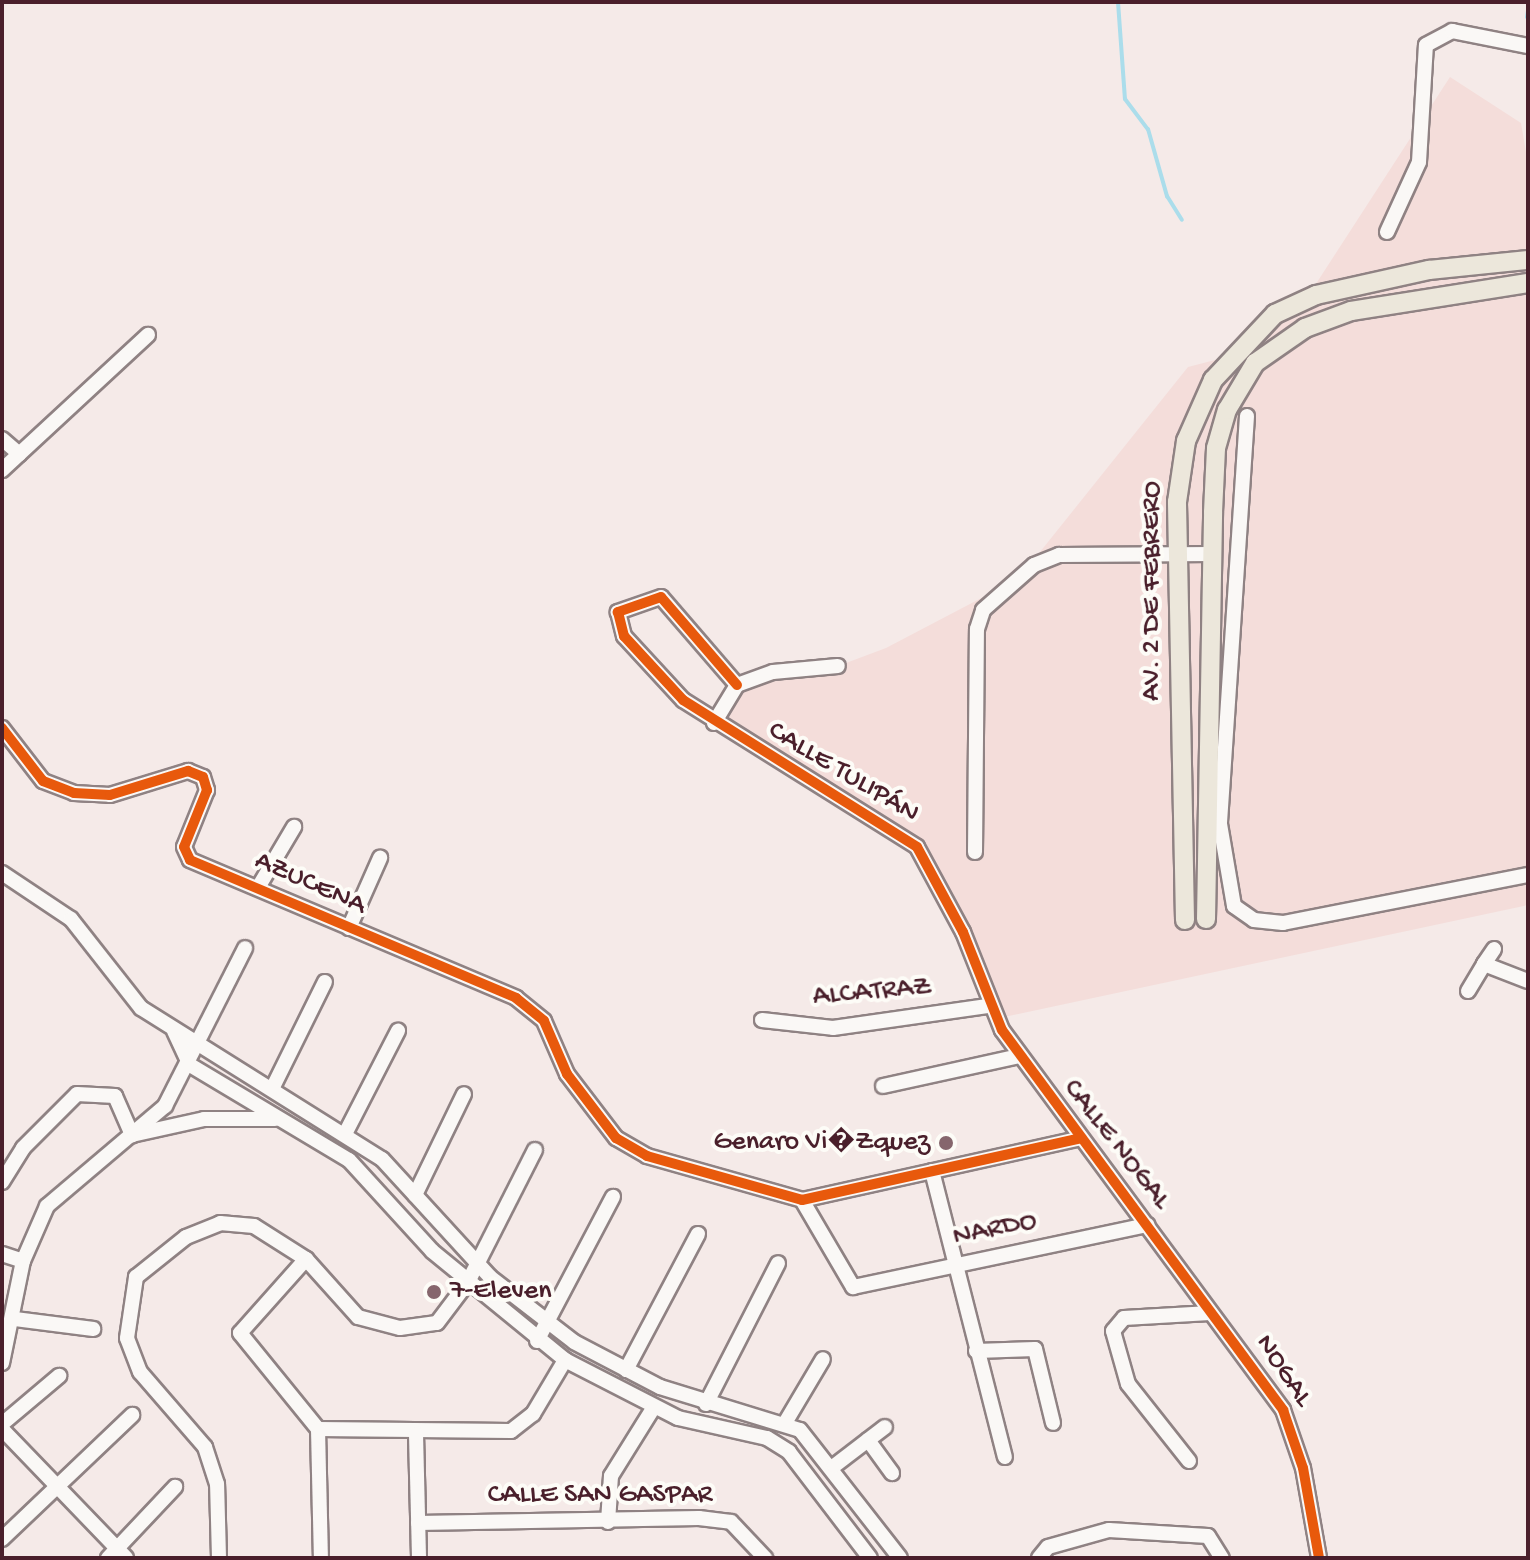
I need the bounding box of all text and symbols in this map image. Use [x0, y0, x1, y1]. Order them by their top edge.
street label: AV. 2 DE FEBRERO [1136, 481, 1170, 701]
street label: CALLE TULIPÁN [761, 715, 925, 831]
street label: AZUCENA [249, 845, 371, 923]
street label: ALCATRAZ [811, 971, 933, 1015]
street label: CALLE NOGAL [1055, 1073, 1177, 1217]
place label: Genaro Vi�Zquez [714, 1126, 930, 1160]
marker: Genaro Vi�Zquez [937, 1134, 955, 1152]
street label: NARDO [950, 1205, 1040, 1255]
place label: 7-Eleven [450, 1275, 552, 1309]
marker: 7-Eleven [425, 1283, 443, 1301]
street label: NOGAL [1247, 1329, 1319, 1413]
street label: CALLE SAN GASPAR [488, 1479, 712, 1513]

